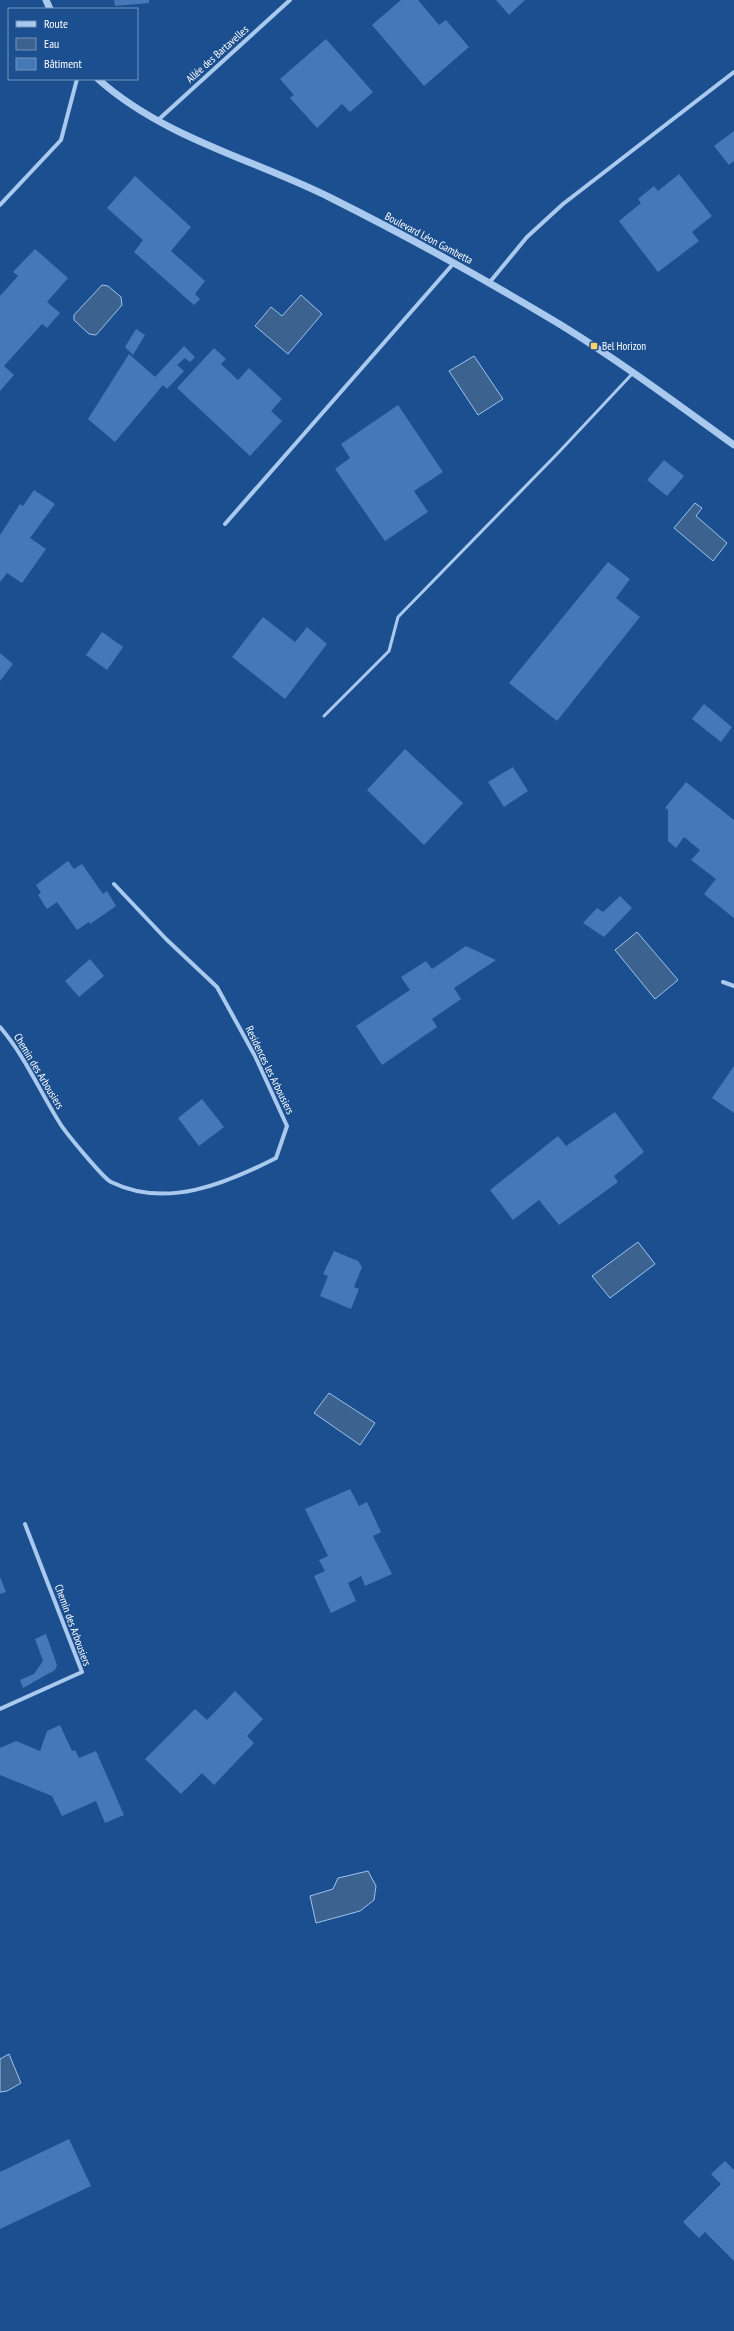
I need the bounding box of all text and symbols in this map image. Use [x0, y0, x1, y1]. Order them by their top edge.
legend [8, 8, 138, 80]
text: Route [44, 16, 68, 31]
street label: Allée des Bartavelles [183, 22, 251, 86]
text: Eau [44, 36, 59, 51]
text: Bâtiment [44, 56, 82, 71]
street label: Boulevard Léon Gambetta [383, 209, 475, 267]
place label: Bel Horizon [602, 339, 646, 353]
marker: Bel Horizon [589, 341, 599, 351]
street label: Residences les Arbousiers [243, 1023, 298, 1117]
street label: Chemin des Arbousiers [11, 1030, 67, 1112]
street label: Chemin des Arbousiers [52, 1582, 94, 1668]

